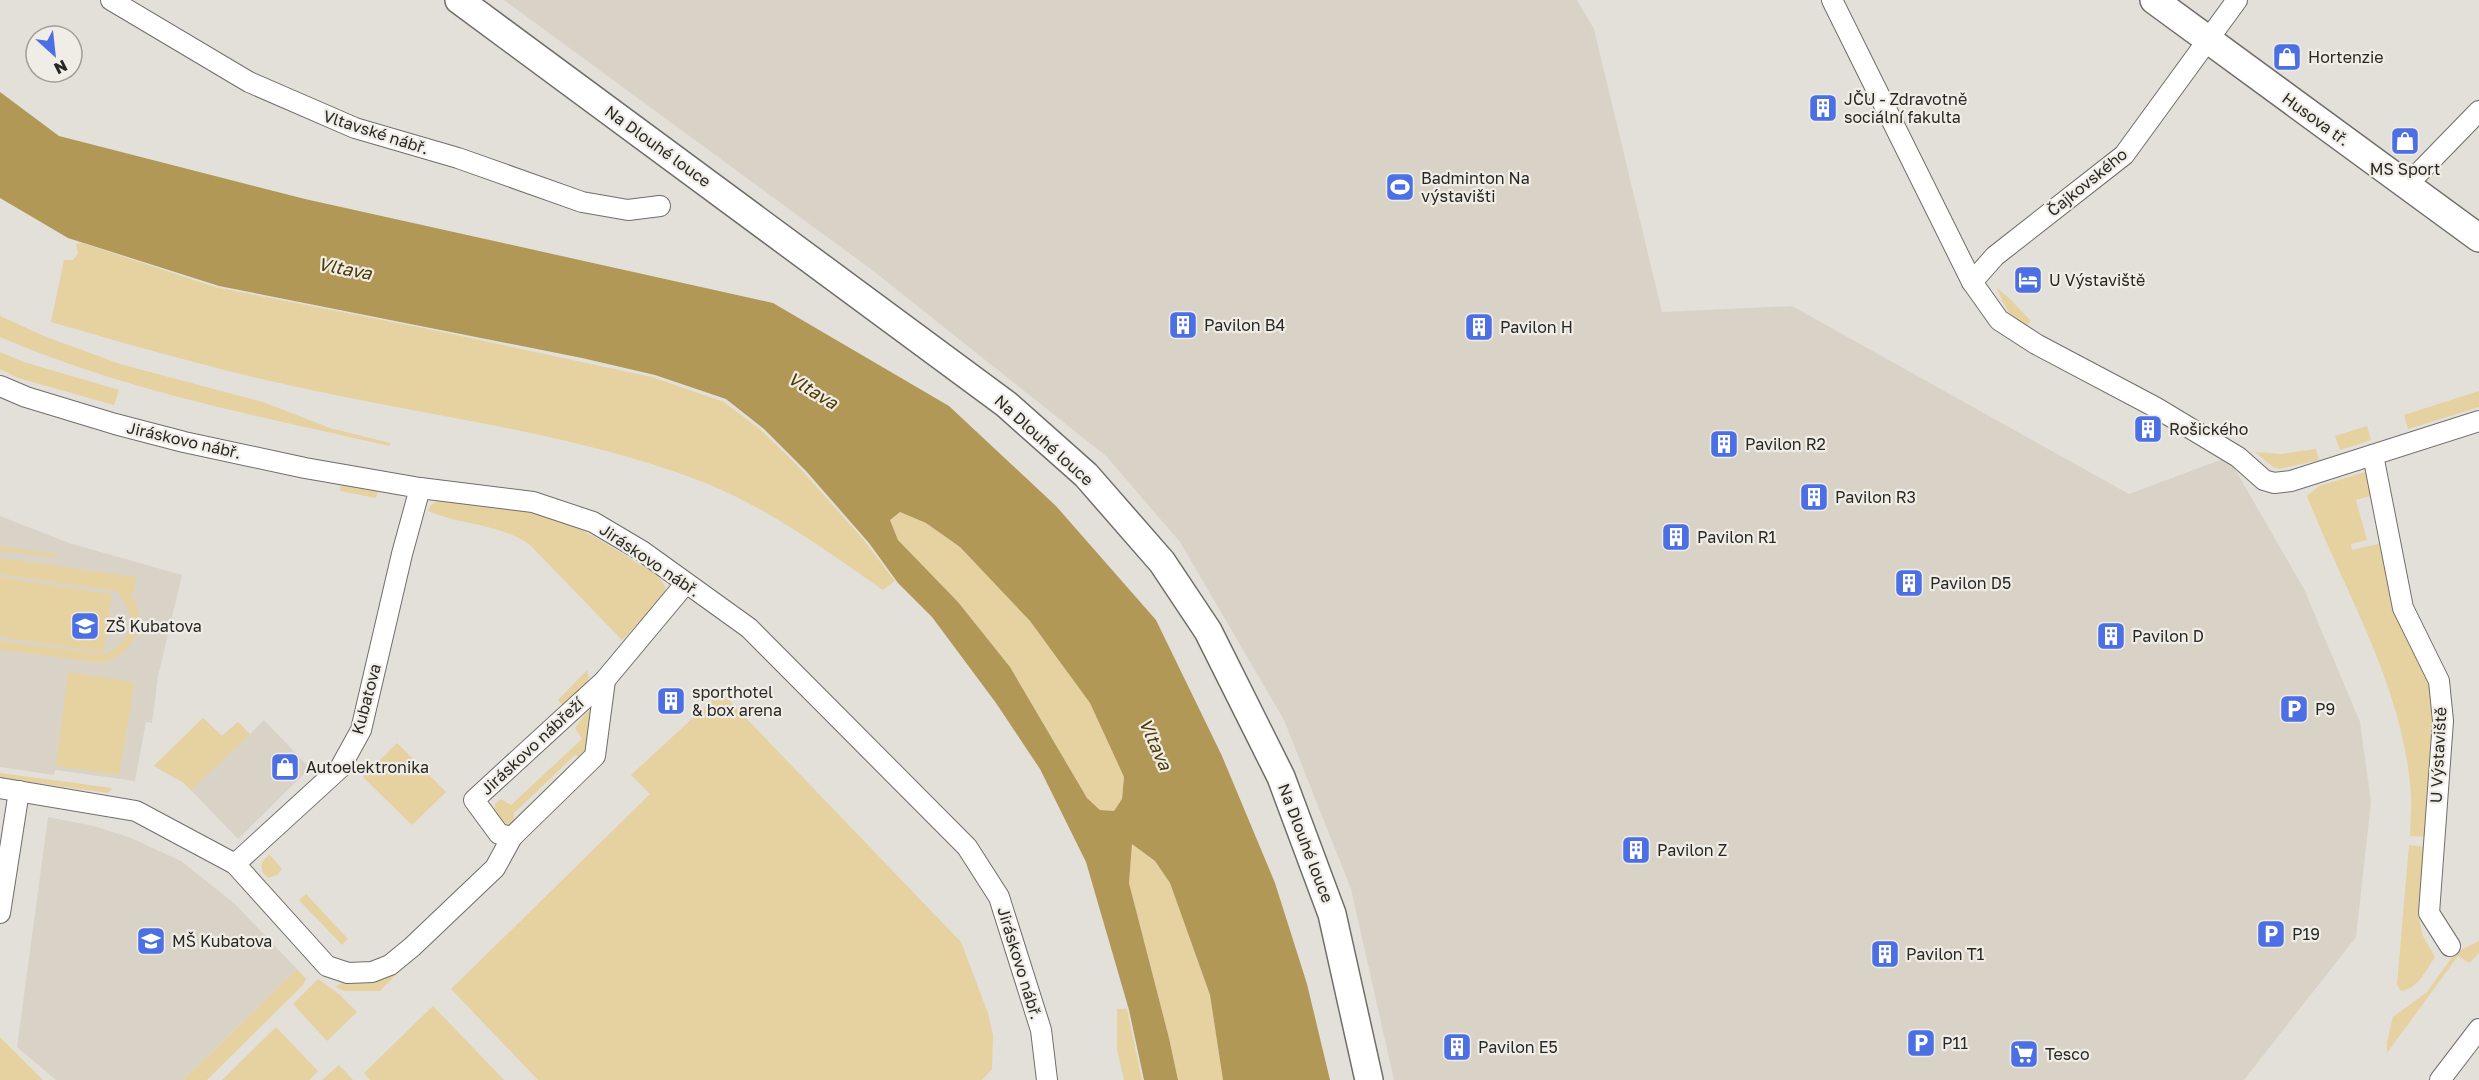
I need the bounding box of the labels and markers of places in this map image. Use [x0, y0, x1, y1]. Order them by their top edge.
shop icon: Hortenzie [2271, 41, 2303, 73]
place label: Hortenzie [2308, 47, 2384, 67]
place label: JČU - Zdravotně sociální fakulta [1844, 89, 1967, 127]
building icon: JČU - Zdravotně sociální fakulta [1807, 92, 1839, 124]
shop icon: MS Sport [2389, 125, 2421, 157]
place label: MS Sport [2370, 159, 2440, 179]
place label: Badminton Na výstavišti [1421, 168, 1530, 206]
sports icon: Badminton Na výstavišti [1384, 171, 1416, 203]
hotel icon: U Výstaviště [2012, 264, 2044, 296]
place label: U Výstaviště [2049, 270, 2145, 290]
building icon: Pavilon B4 [1167, 309, 1199, 341]
building icon: Pavilon H [1463, 311, 1495, 343]
place label: Pavilon B4 [1204, 315, 1285, 335]
place label: Pavilon H [1500, 317, 1573, 337]
building icon: Rošického [2132, 413, 2164, 445]
place label: Rošického [2169, 419, 2248, 439]
building icon: Pavilon R2 [1708, 428, 1740, 460]
place label: Pavilon R2 [1745, 434, 1826, 454]
building icon: Pavilon R3 [1798, 481, 1830, 513]
place label: Pavilon R3 [1835, 487, 1916, 507]
building icon: Pavilon R1 [1660, 521, 1692, 553]
place label: Pavilon R1 [1697, 527, 1777, 547]
building icon: Pavilon D5 [1893, 567, 1925, 599]
place label: Pavilon D5 [1930, 573, 2011, 593]
school or university icon: ZŠ Kubatova [69, 610, 101, 642]
place label: ZŠ Kubatova [106, 616, 202, 636]
building icon: Pavilon D [2095, 620, 2127, 652]
place label: Pavilon D [2132, 626, 2204, 646]
place label: sporthotel & box arena [692, 682, 782, 720]
building icon: sporthotel & box arena [655, 685, 687, 717]
parking icon: P9 [2278, 693, 2310, 725]
place label: P9 [2315, 699, 2335, 719]
shop icon: Autoelektronika [269, 751, 301, 783]
place label: Autoelektronika [306, 757, 429, 777]
building icon: Pavilon Z [1620, 834, 1652, 866]
place label: Pavilon Z [1657, 840, 1727, 860]
parking icon: P19 [2255, 918, 2287, 950]
place label: P19 [2292, 924, 2320, 944]
school or university icon: MŠ Kubatova [135, 925, 167, 957]
place label: MŠ Kubatova [172, 931, 272, 951]
building icon: Pavilon T1 [1869, 938, 1901, 970]
place label: Pavilon T1 [1906, 944, 1985, 964]
parking icon: P11 [1905, 1027, 1937, 1059]
building icon: Pavilon E5 [1441, 1031, 1473, 1063]
place label: P11 [1942, 1033, 1968, 1053]
place label: Pavilon E5 [1478, 1037, 1558, 1057]
supermarket icon: Tesco [2008, 1038, 2040, 1070]
place label: Tesco [2045, 1044, 2090, 1064]

